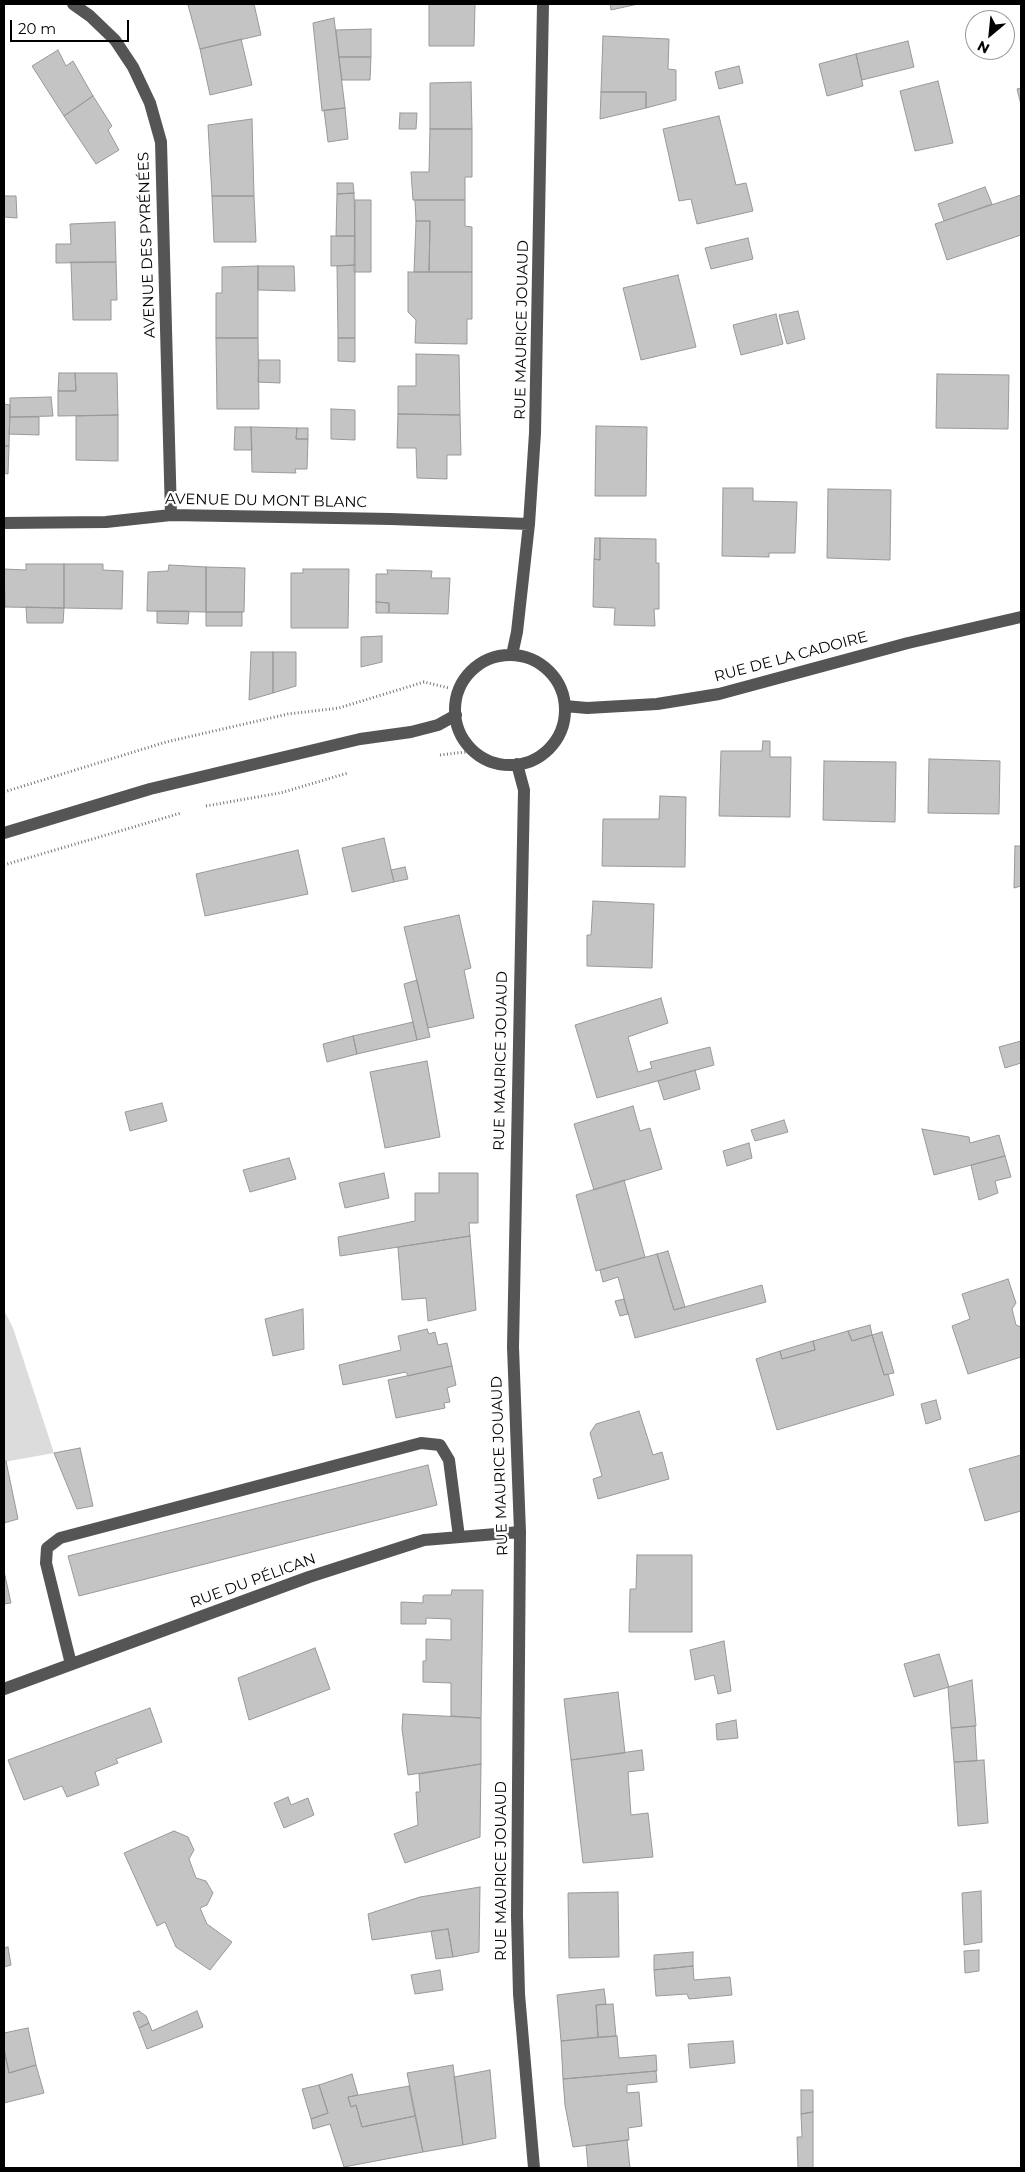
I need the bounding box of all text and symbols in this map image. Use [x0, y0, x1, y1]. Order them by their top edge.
scale bar [12, 10, 131, 42]
north arrow [965, 10, 1015, 60]
text: 20 m [18, 19, 56, 38]
text: N [974, 37, 993, 58]
street label: AVENUE DES PYRÉNÉES [135, 152, 159, 338]
street label: RUE MAURICE JOUAUD [511, 240, 533, 420]
street label: AVENUE DU MONT BLANC [165, 490, 367, 512]
street label: RUE DE LA CADOIRE [712, 628, 870, 686]
street label: RUE MAURICE JOUAUD [490, 971, 512, 1151]
street label: RUE MAURICE JOUAUD [488, 1376, 512, 1556]
street label: RUE DU PÉLICAN [188, 1550, 318, 1612]
street label: RUE MAURICE JOUAUD [493, 1781, 511, 1961]

